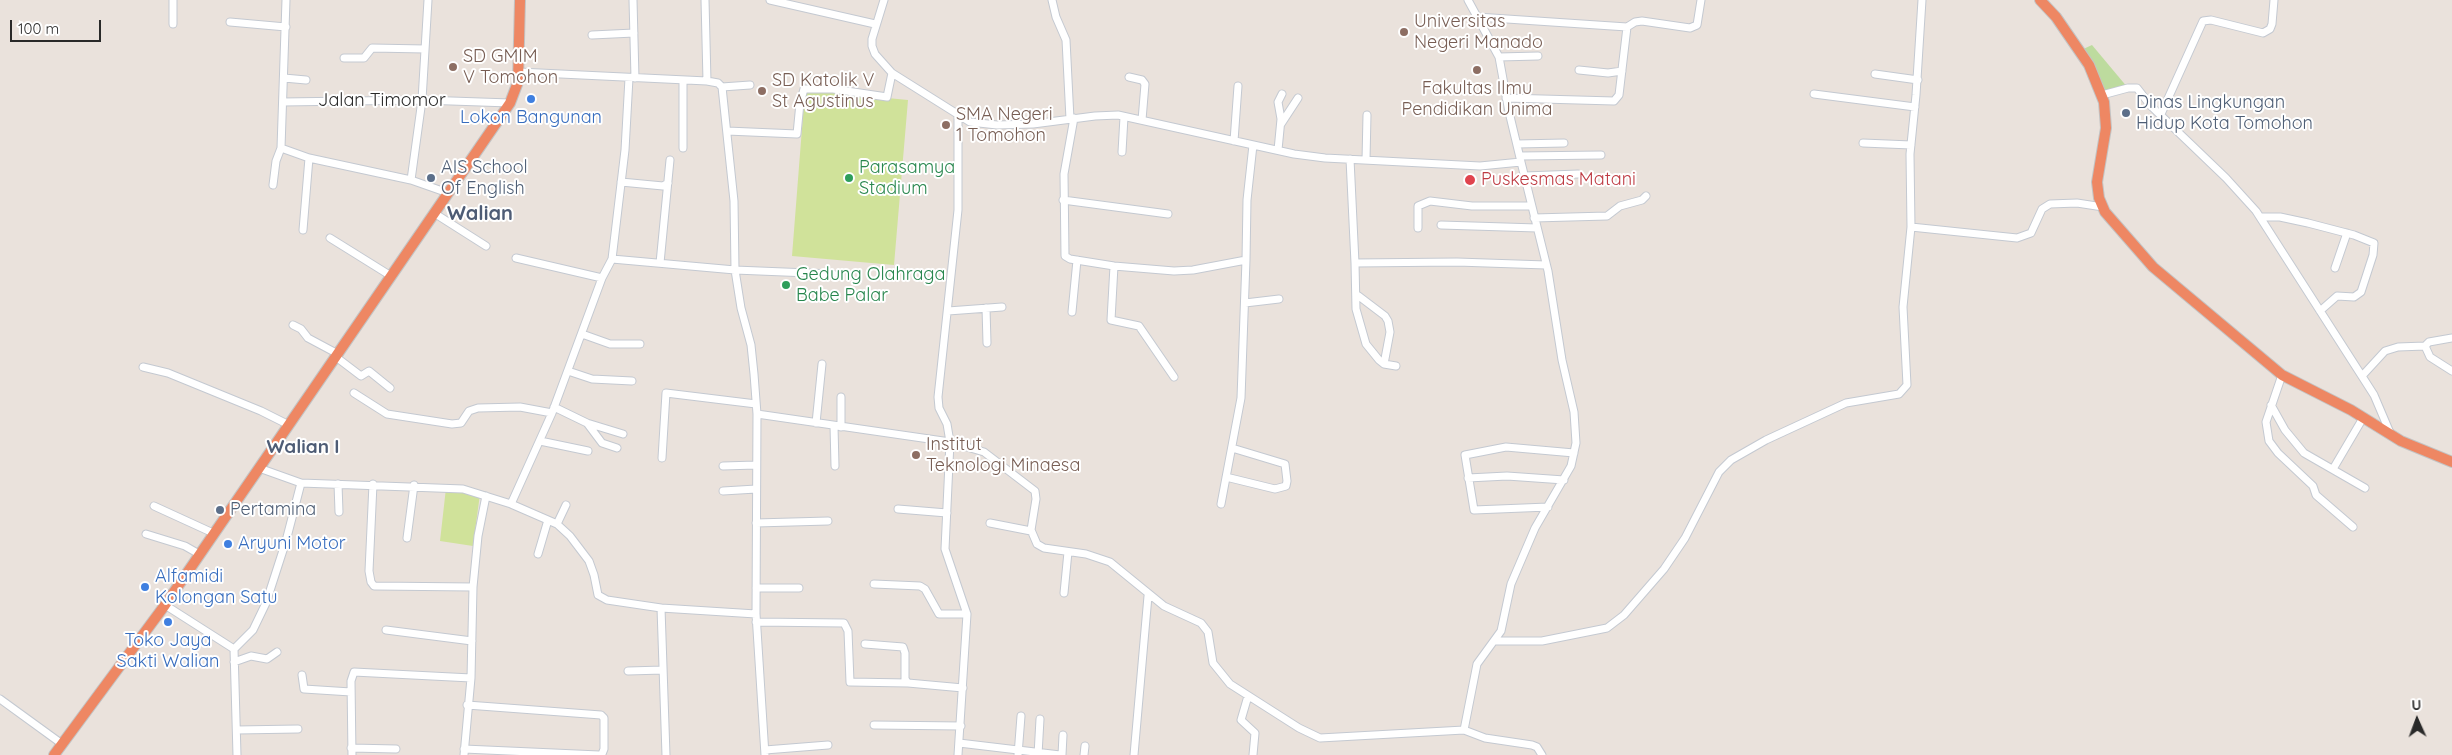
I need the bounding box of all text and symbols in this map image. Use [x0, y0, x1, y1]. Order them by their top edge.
scale bar [12, 10, 104, 42]
place label: Universitas Negeri Manado [1414, 11, 1543, 54]
text: 100 m [18, 19, 59, 38]
marker: Universitas Negeri Manado [1398, 26, 1410, 38]
place label: SD GMIM V Tomohon [463, 46, 558, 88]
marker: SD GMIM V Tomohon [447, 61, 459, 73]
marker: Fakultas Ilmu Pendidikan Unima [1471, 64, 1483, 76]
place label: SD Katolik V St Agustinus [772, 70, 874, 112]
place label: Fakultas Ilmu Pendidikan Unima [1402, 78, 1552, 120]
marker: SD Katolik V St Agustinus [756, 85, 768, 97]
street label: Jalan Timomor [318, 90, 446, 112]
place label: Dinas Lingkungan Hidup Kota Tomohon [2136, 92, 2313, 134]
marker: Lokon Bangunan [525, 93, 537, 105]
place label: SMA Negeri 1 Tomohon [956, 104, 1053, 146]
place label: Lokon Bangunan [460, 107, 602, 129]
marker: Dinas Lingkungan Hidup Kota Tomohon [2120, 107, 2132, 119]
marker: SMA Negeri 1 Tomohon [940, 119, 952, 131]
place label: AIS School Of English [441, 157, 528, 200]
place label: Parasamya Stadium [859, 157, 955, 200]
place label: Puskesmas Matani [1481, 169, 1636, 191]
marker: AIS School Of English [425, 172, 437, 184]
marker: Parasamya Stadium [843, 172, 855, 184]
marker: Puskesmas Matani [1463, 173, 1477, 187]
district label: Walian [447, 202, 513, 226]
place label: Gedung Olahraga Babe Palar [796, 264, 945, 306]
marker: Gedung Olahraga Babe Palar [780, 279, 792, 291]
place label: Institut Teknologi Minaesa [926, 434, 1080, 476]
district label: Walian I [266, 436, 340, 458]
marker: Institut Teknologi Minaesa [910, 449, 922, 461]
place label: Pertamina [230, 499, 316, 521]
marker: Pertamina [214, 504, 226, 516]
place label: Aryuni Motor [238, 533, 346, 555]
marker: Aryuni Motor [222, 538, 234, 550]
place label: Alfamidi Kolongan Satu [155, 566, 278, 608]
marker: Alfamidi Kolongan Satu [139, 581, 151, 593]
marker: Toko Jaya Sakti Walian [162, 616, 174, 628]
place label: Toko Jaya Sakti Walian [117, 630, 219, 672]
north arrow [2392, 695, 2442, 745]
text: U [2411, 696, 2422, 714]

